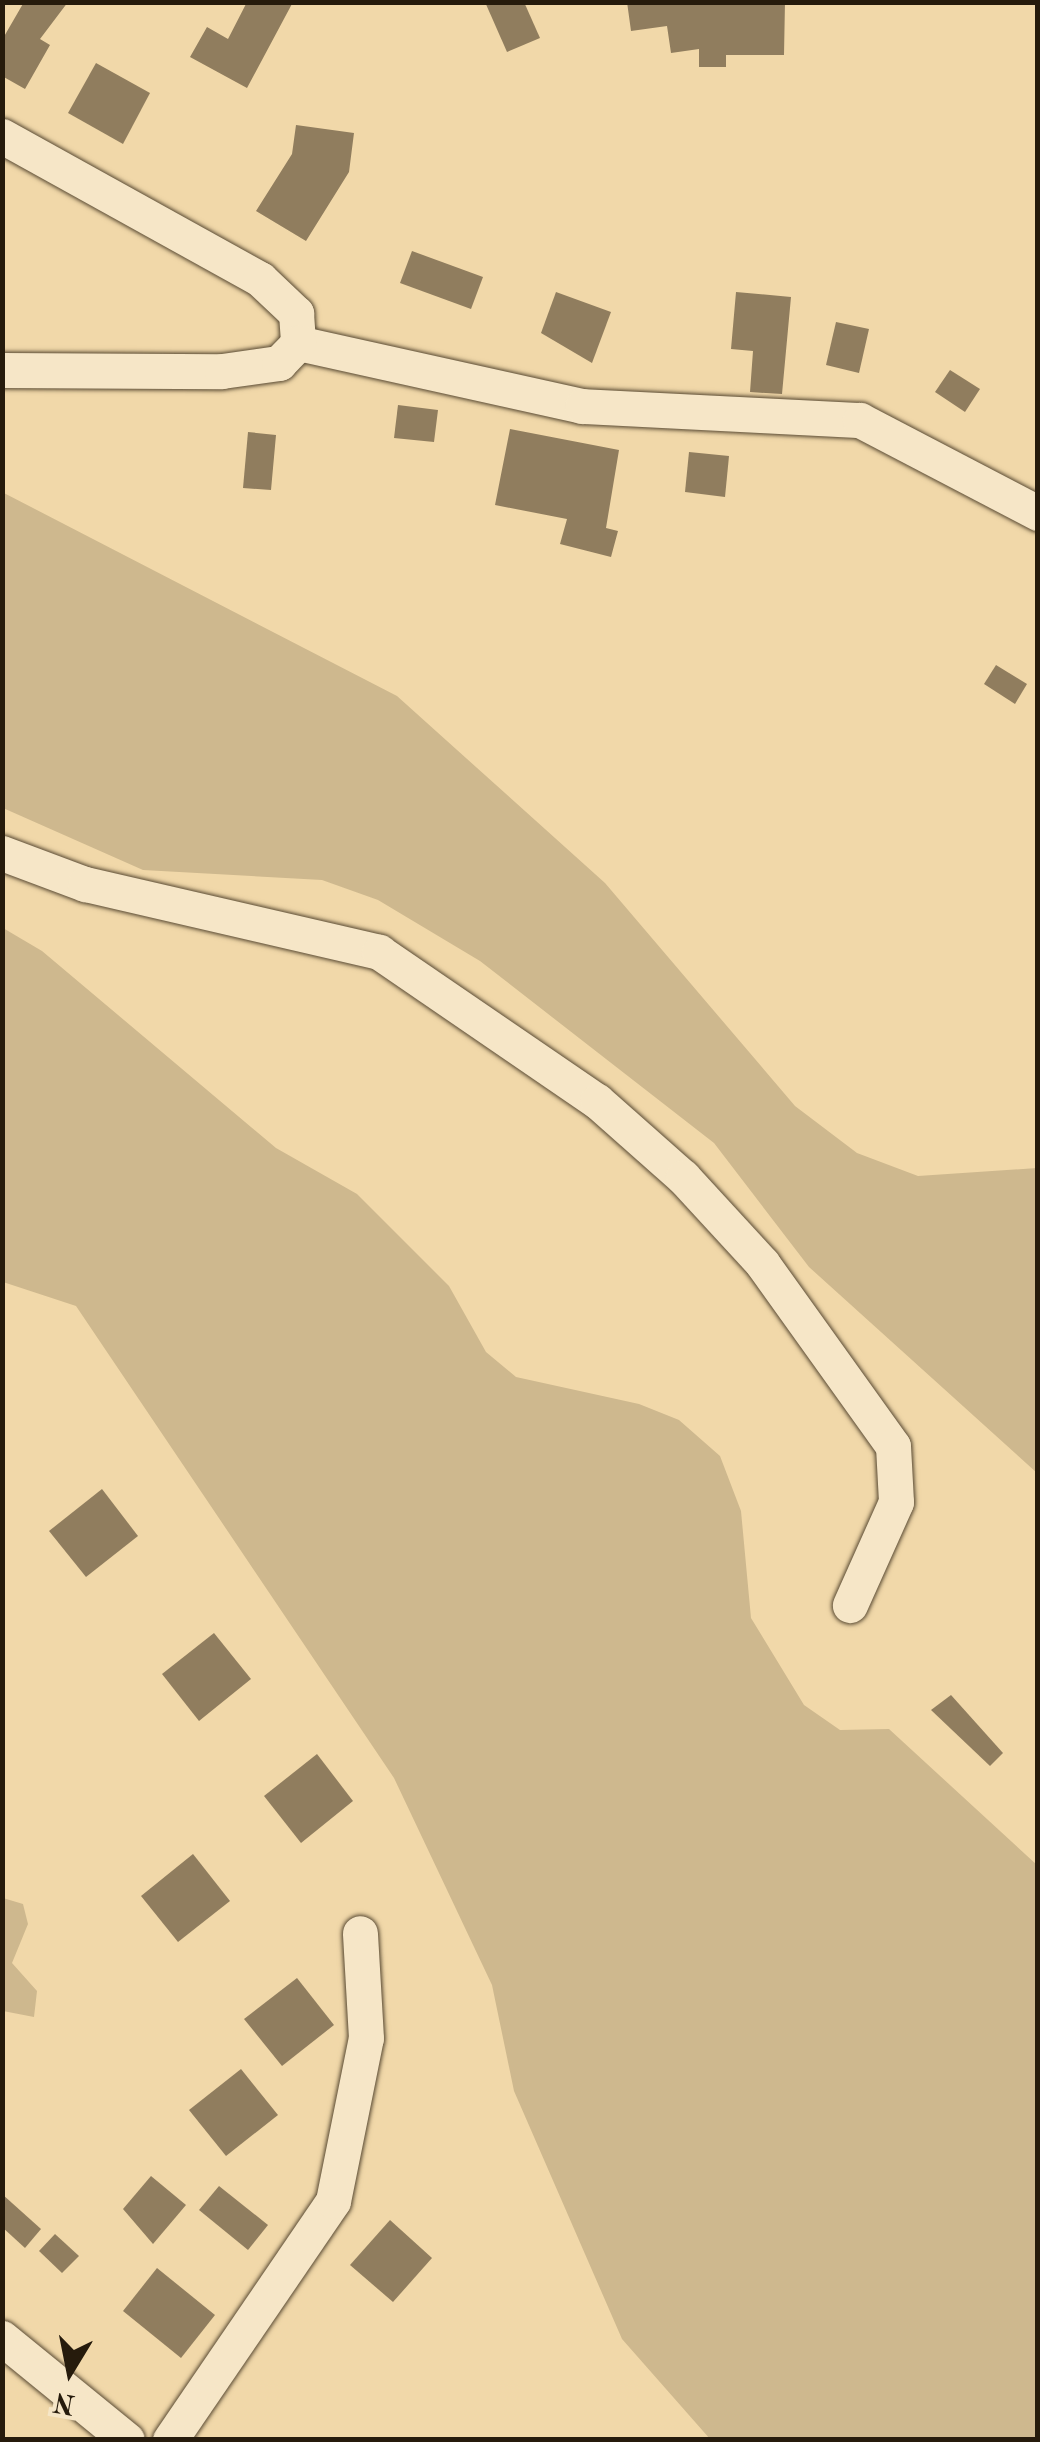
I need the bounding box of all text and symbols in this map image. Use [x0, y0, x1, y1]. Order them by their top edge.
north arrow [20, 2322, 120, 2422]
text: N [52, 2386, 78, 2417]

